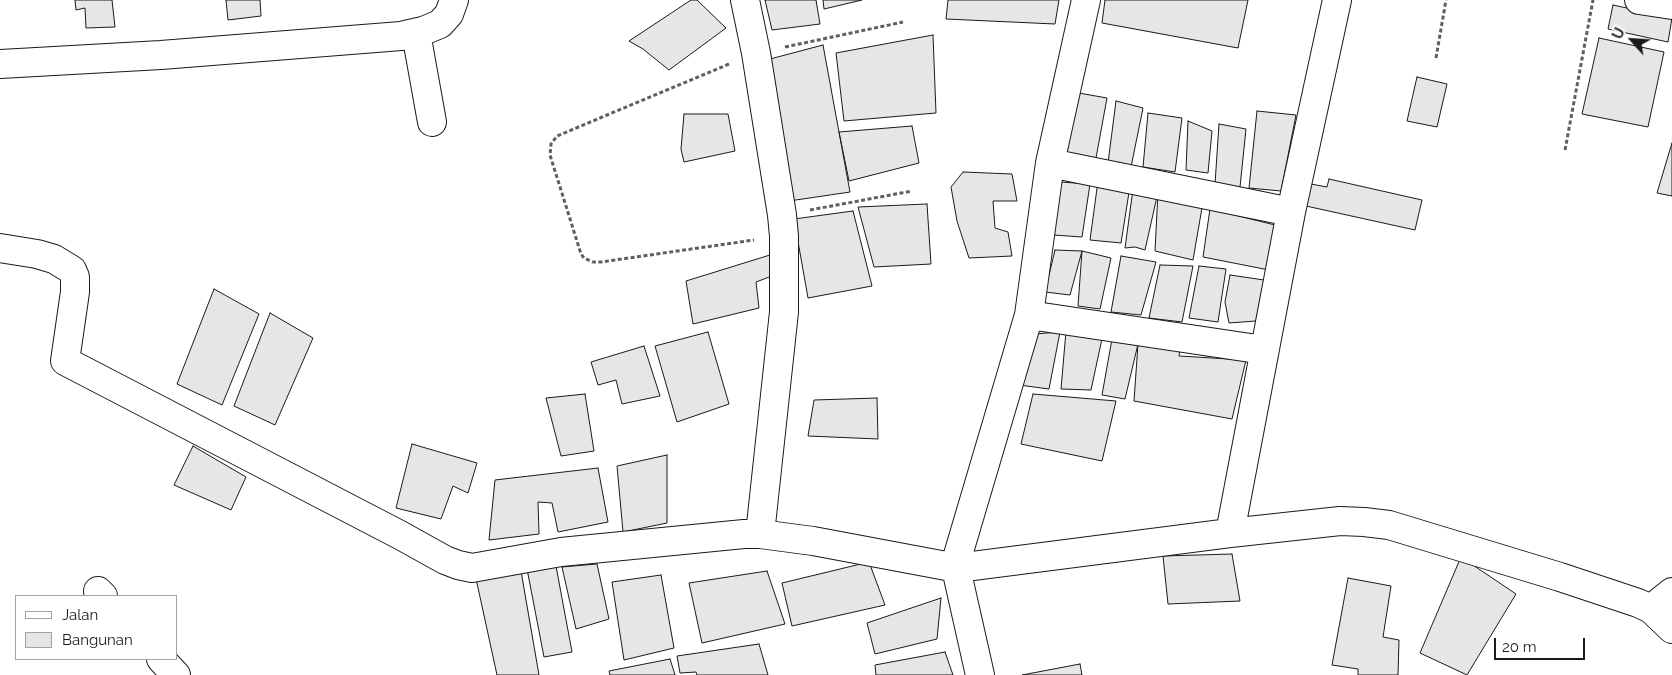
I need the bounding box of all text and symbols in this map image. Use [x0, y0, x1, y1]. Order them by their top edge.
north arrow [1607, 15, 1657, 65]
text: U [1609, 25, 1628, 42]
legend [15, 595, 178, 660]
text: Jalan [62, 606, 98, 624]
scale bar [1497, 628, 1588, 660]
text: Bangunan [62, 631, 133, 649]
text: 20 m [1502, 638, 1537, 656]

